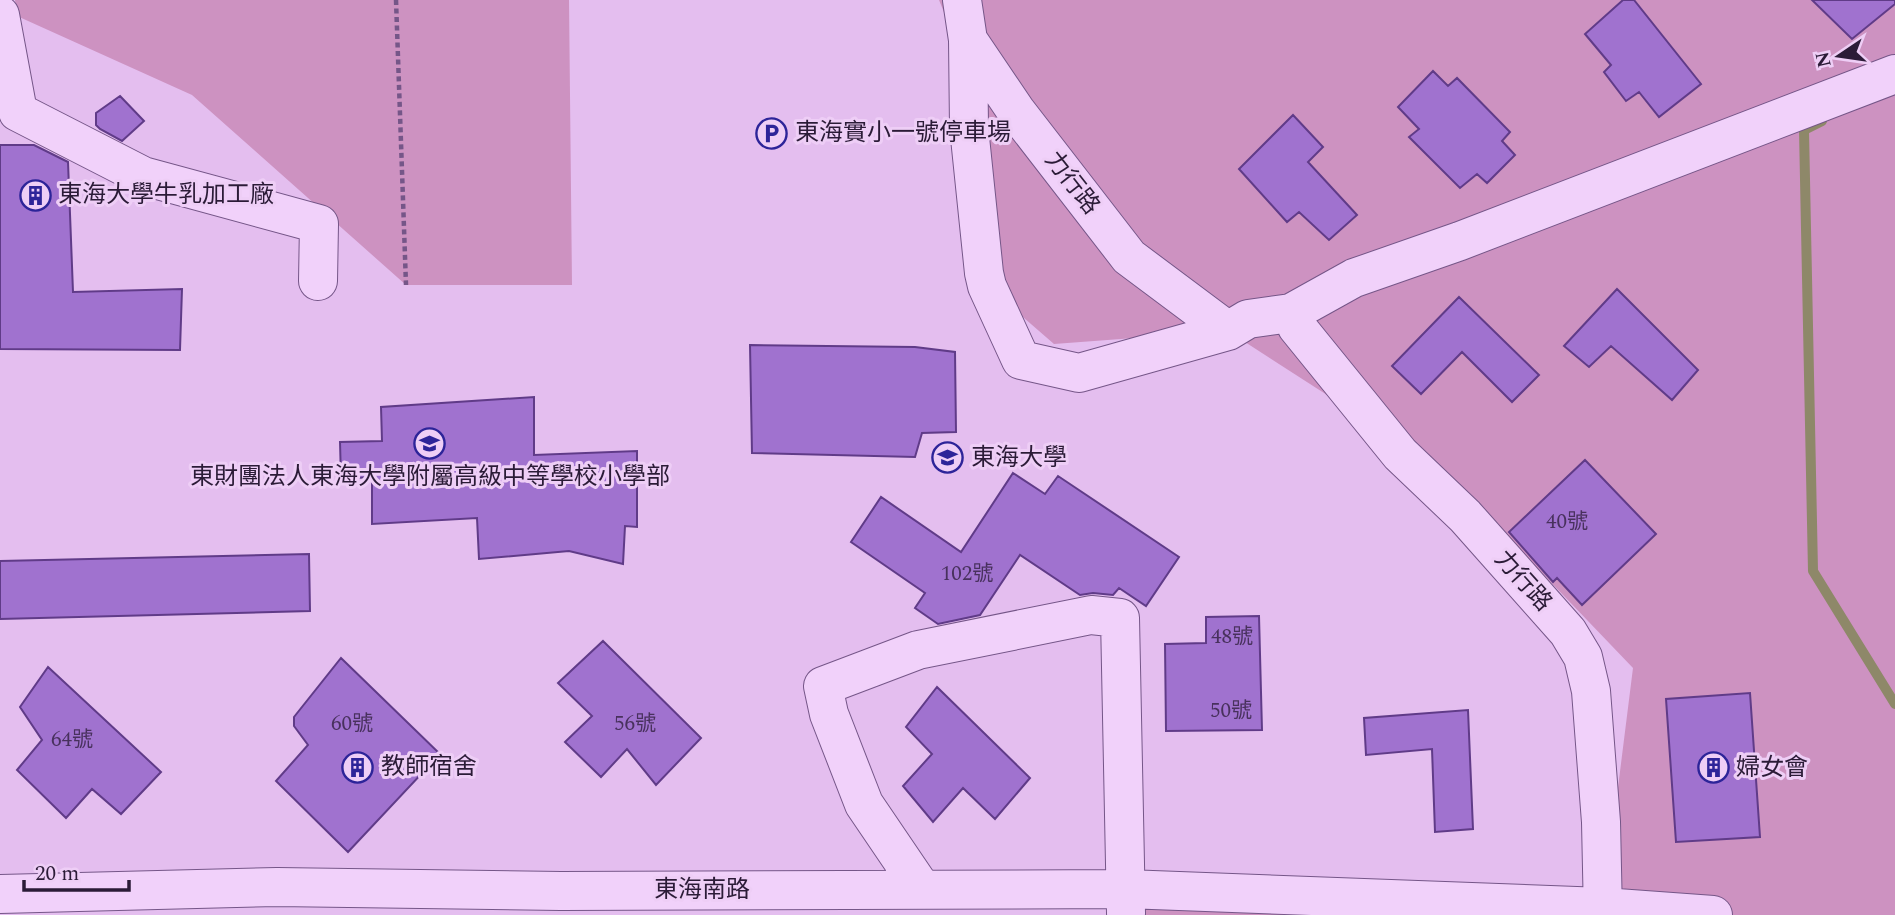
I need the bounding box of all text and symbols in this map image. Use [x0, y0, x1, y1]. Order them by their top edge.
north arrow [1804, 21, 1874, 91]
text: N [1808, 49, 1840, 70]
place label: 東海實小一號停車場 [795, 115, 1011, 151]
parking icon: 東海實小一號停車場 [755, 116, 789, 150]
street label: 力行路 [1036, 144, 1108, 222]
place label: 東海大學牛乳加工廠 [58, 177, 274, 213]
building icon: 東海大學牛乳加工廠 [18, 178, 52, 212]
school or university icon: 東財團法人東海大學附屬高級中等學校小學部 [413, 426, 447, 460]
place label: 東海大學 [971, 440, 1067, 476]
school or university icon: 東海大學 [931, 441, 965, 475]
place label: 東財團法人東海大學附屬高級中等學校小學部 [190, 459, 670, 495]
house number: 40號 [1546, 506, 1588, 538]
street label: 力行路 [1486, 542, 1560, 620]
house number: 102號 [941, 558, 993, 590]
house number: 48號 [1211, 621, 1253, 653]
house number: 50號 [1210, 695, 1252, 727]
house number: 60號 [331, 708, 373, 740]
house number: 56號 [614, 708, 656, 740]
house number: 64號 [51, 724, 93, 756]
place label: 教師宿舍 [381, 749, 477, 785]
building icon: 教師宿舍 [341, 750, 375, 784]
place label: 婦女會 [1736, 750, 1808, 786]
building icon: 婦女會 [1696, 751, 1730, 785]
scale bar [24, 848, 130, 892]
text: 20 m [35, 858, 79, 890]
street label: 東海南路 [654, 872, 750, 908]

